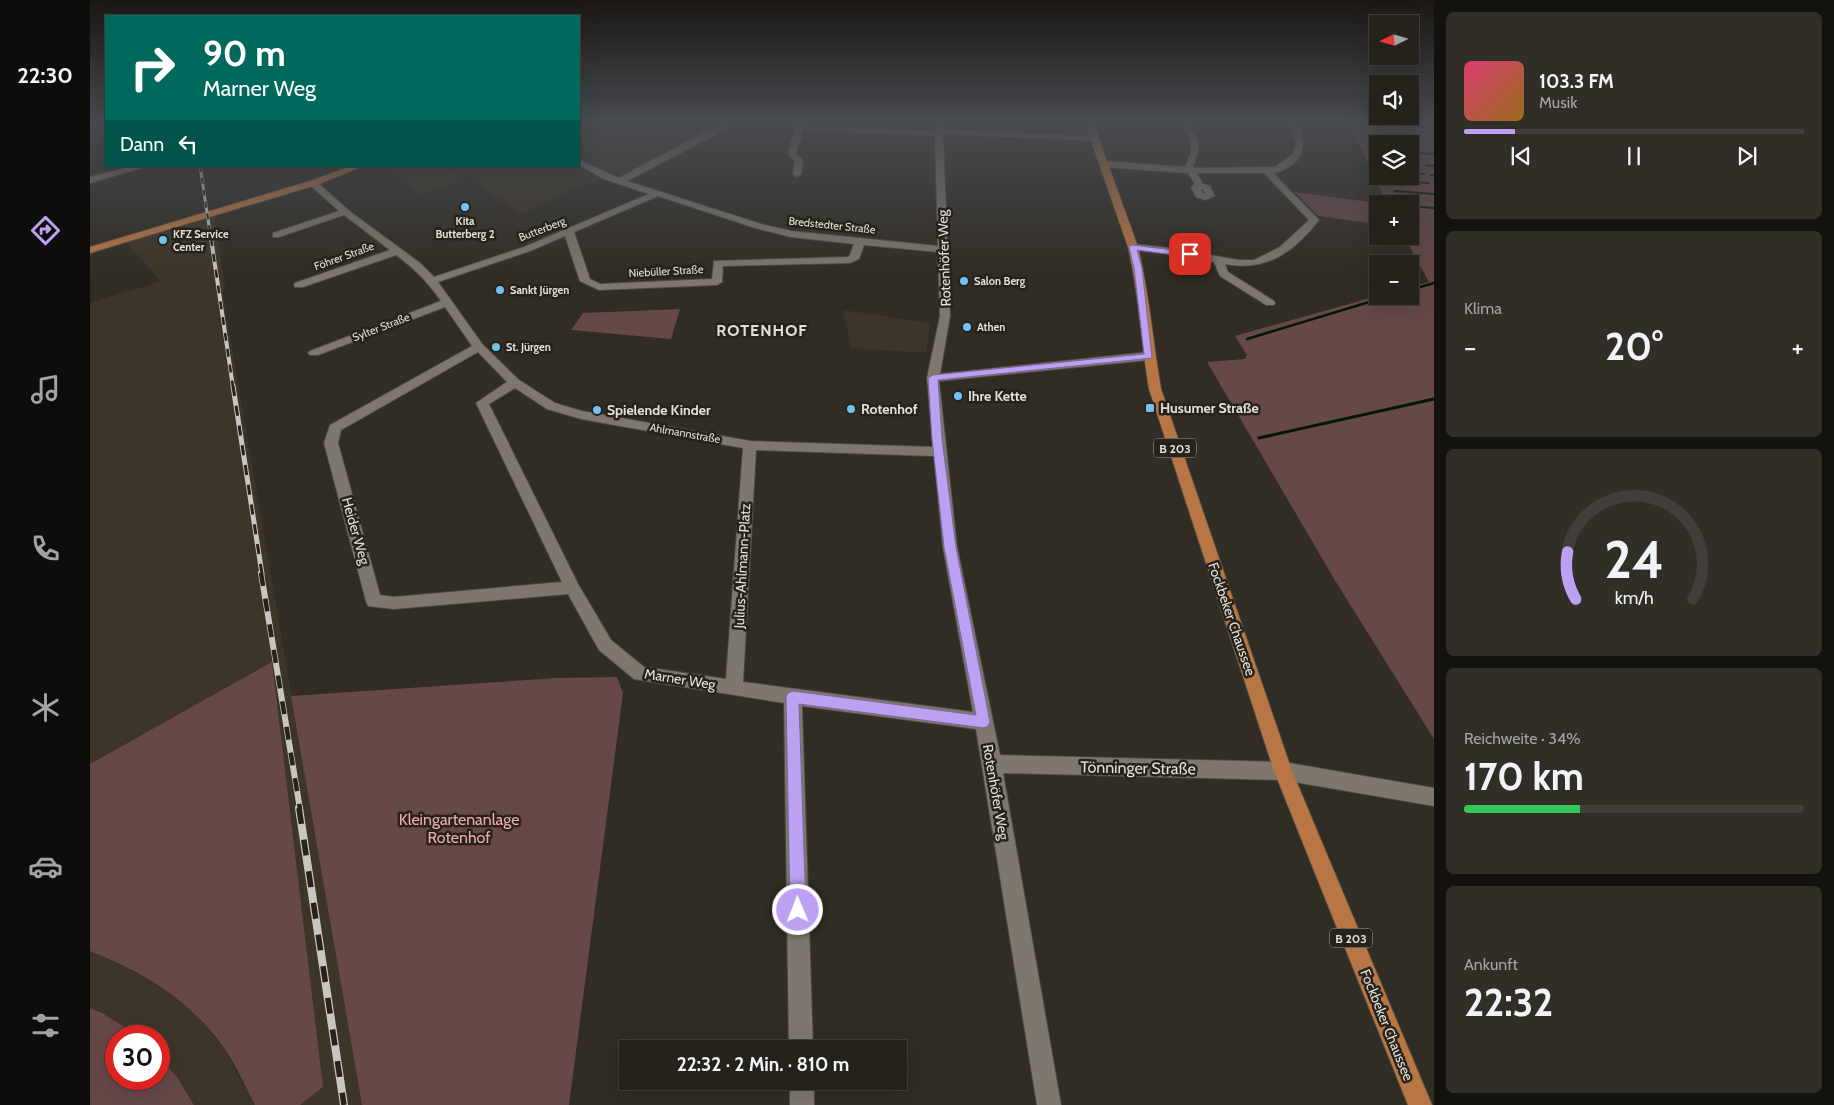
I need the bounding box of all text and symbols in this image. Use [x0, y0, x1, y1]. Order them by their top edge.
north arrow [1369, 15, 1419, 65]
map controls [1369, 15, 1419, 305]
text: 90 m [203, 32, 286, 75]
icon: right [120, 35, 185, 100]
text: 22:30 [17, 62, 73, 89]
text: 103.3 FM [1539, 70, 1614, 93]
text: Marner Weg [203, 75, 316, 102]
button: sound [1369, 75, 1419, 125]
text: Musik [1539, 93, 1577, 112]
icon: left [174, 130, 202, 158]
text: Dann [120, 133, 164, 156]
button: layers [1369, 135, 1419, 185]
icon: previous [1507, 142, 1535, 170]
icon: pause [1620, 142, 1648, 170]
icon: next [1733, 142, 1761, 170]
button: + [1369, 195, 1419, 245]
marker: Kita Butterberg 2 [459, 201, 471, 213]
street label: Rotenhöfer Weg [933, 208, 955, 307]
icon: directions [28, 213, 63, 248]
street label: Butterberg [516, 213, 568, 244]
street label: Bredstedter Straße [788, 213, 877, 237]
place label: Kita Butterberg 2 [435, 214, 495, 241]
place label: KFZ Service Center [173, 227, 229, 254]
pin [1169, 233, 1211, 275]
marker: KFZ Service Center [157, 234, 169, 246]
street label: Föhrer Straße [312, 239, 376, 273]
icon: arrive [1176, 240, 1204, 268]
button: − [1369, 255, 1419, 305]
street label: Niebüller Straße [628, 262, 704, 280]
place label: Salon Berg [974, 274, 1026, 288]
marker: Salon Berg [958, 275, 970, 287]
place label: Sankt Jürgen [510, 283, 569, 297]
marker: Sankt Jürgen [494, 284, 506, 296]
text: Klima [1464, 299, 1502, 318]
street label: Sylter Straße [350, 310, 412, 344]
place label: Athen [977, 320, 1005, 334]
district label: ROTENHOF [716, 321, 808, 340]
marker: Athen [961, 321, 973, 333]
text: 20° [1605, 323, 1663, 370]
text: − [1464, 330, 1476, 364]
text: + [1792, 330, 1804, 364]
place label: St. Jürgen [506, 340, 551, 354]
marker: St. Jürgen [490, 341, 502, 353]
icon: music [28, 372, 63, 407]
place label: Ihre Kette [968, 387, 1027, 405]
marker: Ihre Kette [952, 390, 964, 402]
place label: Husumer Straße [1160, 399, 1259, 417]
place label: Rotenhof [861, 400, 918, 418]
place label: Spielende Kinder [607, 401, 711, 419]
marker: Husumer Straße [1144, 402, 1156, 414]
marker: Rotenhof [845, 403, 857, 415]
marker: Spielende Kinder [591, 404, 603, 416]
street label: Ahlmannstraße [649, 420, 722, 446]
road number: B 203 [1154, 438, 1196, 458]
street label: Heider Weg [338, 495, 374, 568]
street label: Julius-Ahlmann-Platz [730, 503, 754, 630]
text: 24 [1604, 528, 1664, 591]
icon: phone [28, 531, 63, 566]
street label: Fockbeker Chaussee [1204, 560, 1260, 678]
text: km/h [1614, 587, 1654, 608]
street label: Marner Weg [643, 664, 718, 694]
icon: climate [28, 690, 63, 725]
text: Reichweite · 34% [1464, 729, 1581, 748]
street label: Rotenhöfer Weg [979, 743, 1013, 842]
text: 170 km [1464, 753, 1584, 800]
street label: Tönninger Straße [1080, 757, 1196, 779]
park label: Kleingartenanlage Rotenhof [399, 810, 519, 847]
icon: car [28, 849, 63, 884]
position arrow [771, 883, 823, 935]
road number: B 203 [1330, 928, 1372, 948]
text: Ankunft [1464, 955, 1518, 974]
street label: Fockbeker Chaussee [1356, 967, 1418, 1083]
text: 22:32 [1464, 979, 1553, 1026]
icon: filters [28, 1008, 63, 1043]
speed limit sign: 30 [105, 1025, 170, 1090]
text: 22:32 · 2 Min. · 810 m [677, 1053, 849, 1076]

